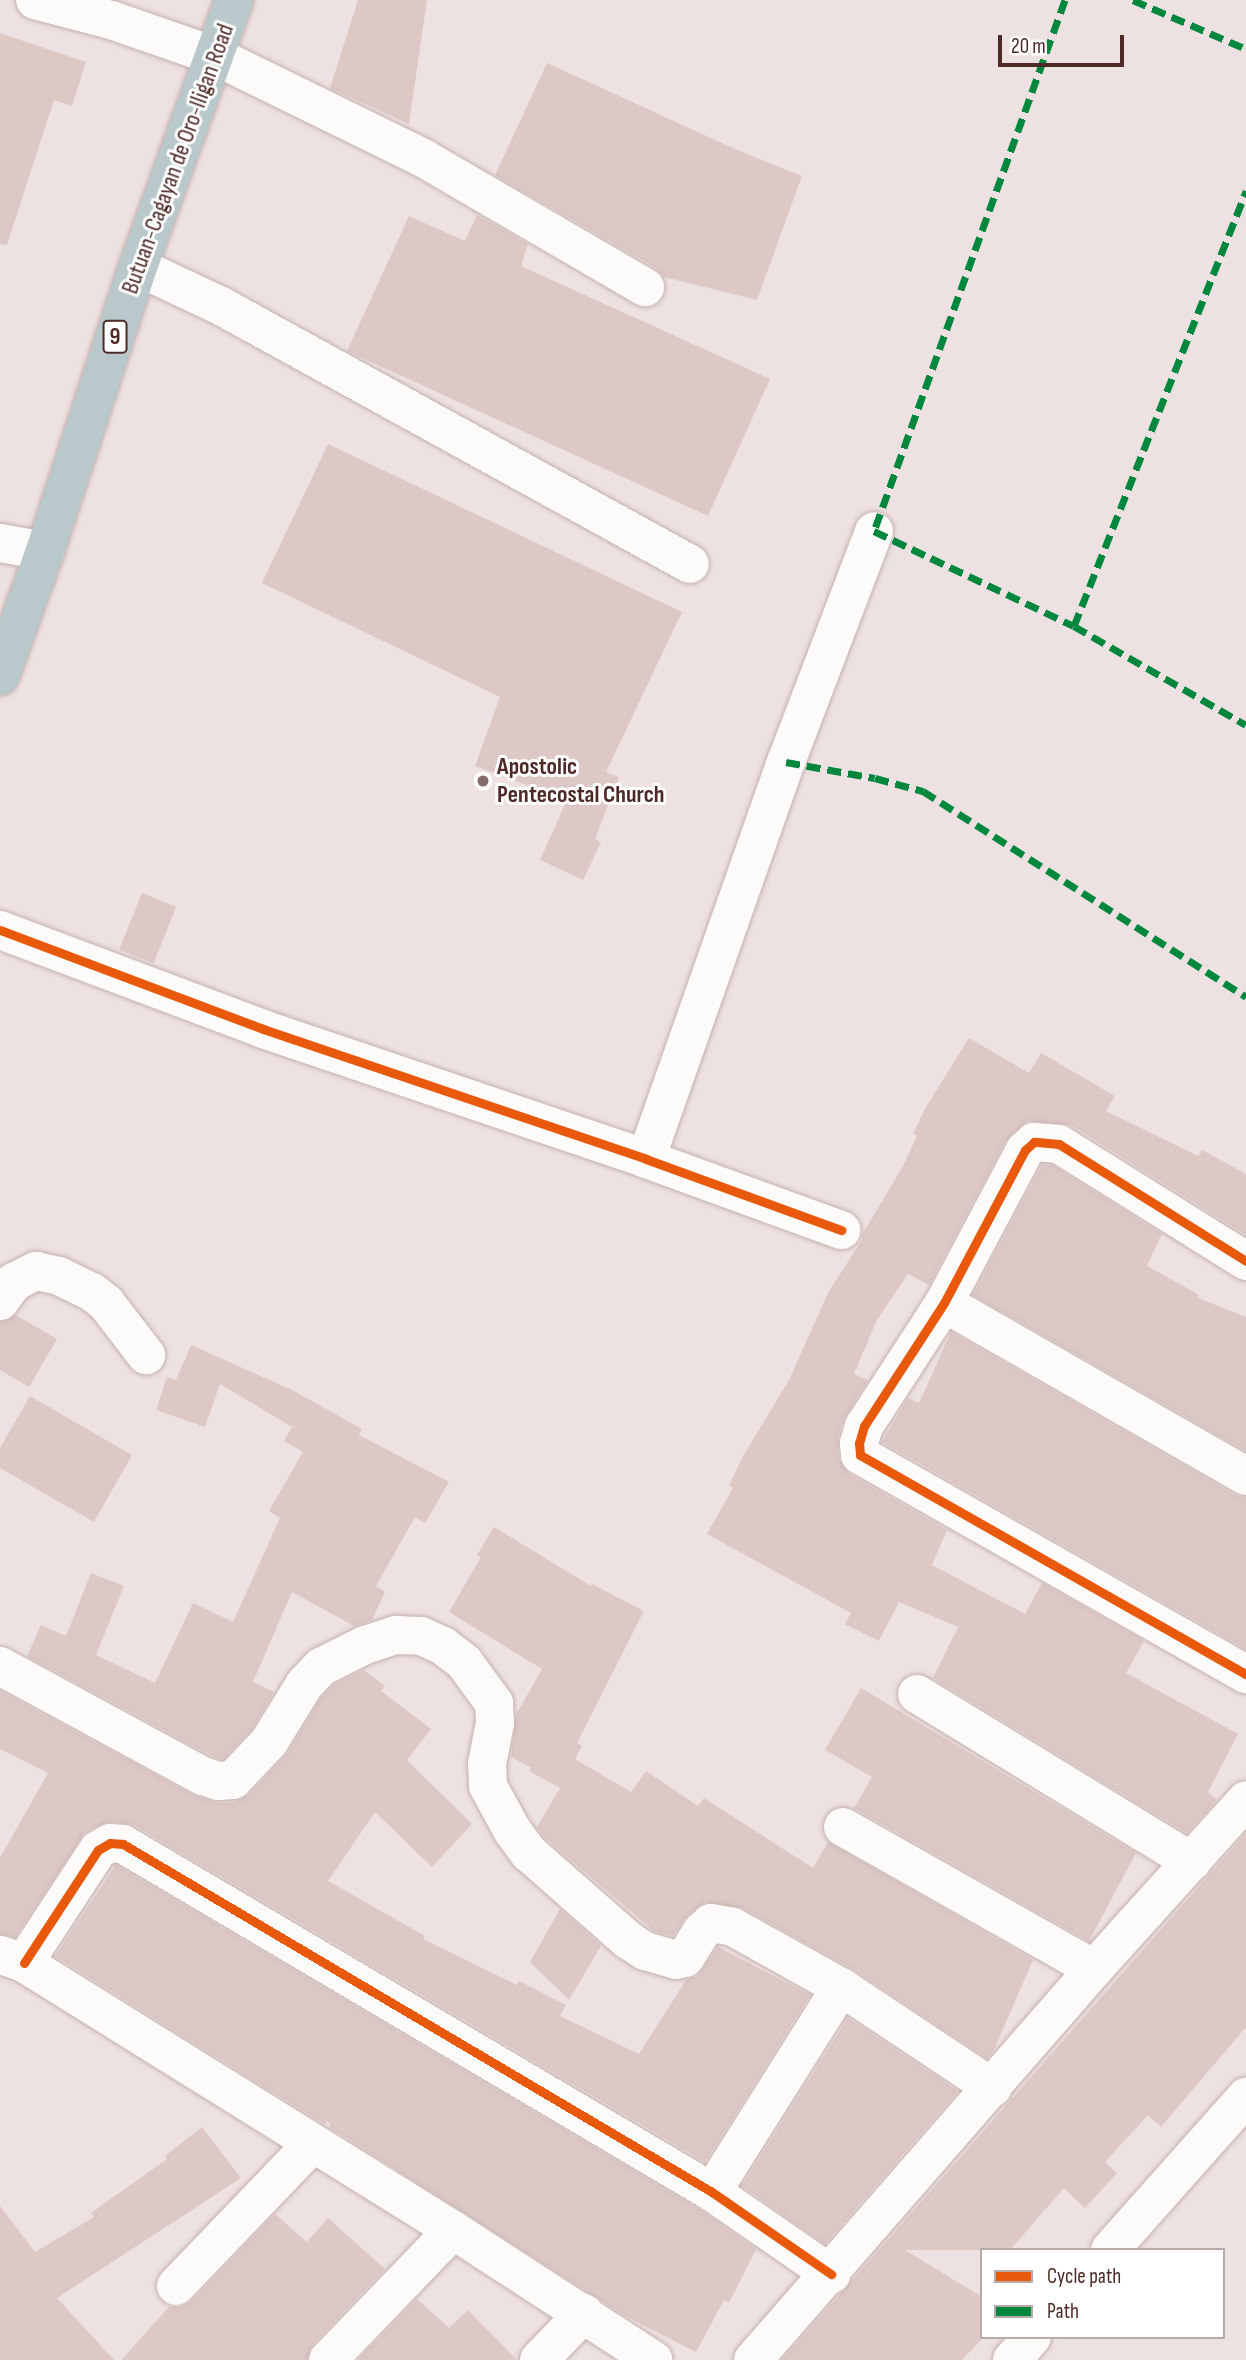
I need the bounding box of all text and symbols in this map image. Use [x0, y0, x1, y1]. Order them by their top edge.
street label: Butuan-Cagayan de Oro-Iligan Road [116, 20, 240, 298]
scale bar [1001, 21, 1127, 65]
text: 20 m [1011, 34, 1046, 59]
road number: 9 [101, 318, 129, 356]
place label: Apostolic Pentecostal Church [497, 753, 664, 809]
marker: Apostolic Pentecostal Church [475, 773, 491, 789]
legend [980, 2248, 1225, 2339]
text: Cycle path [1047, 2264, 1121, 2289]
text: Path [1047, 2299, 1079, 2324]

